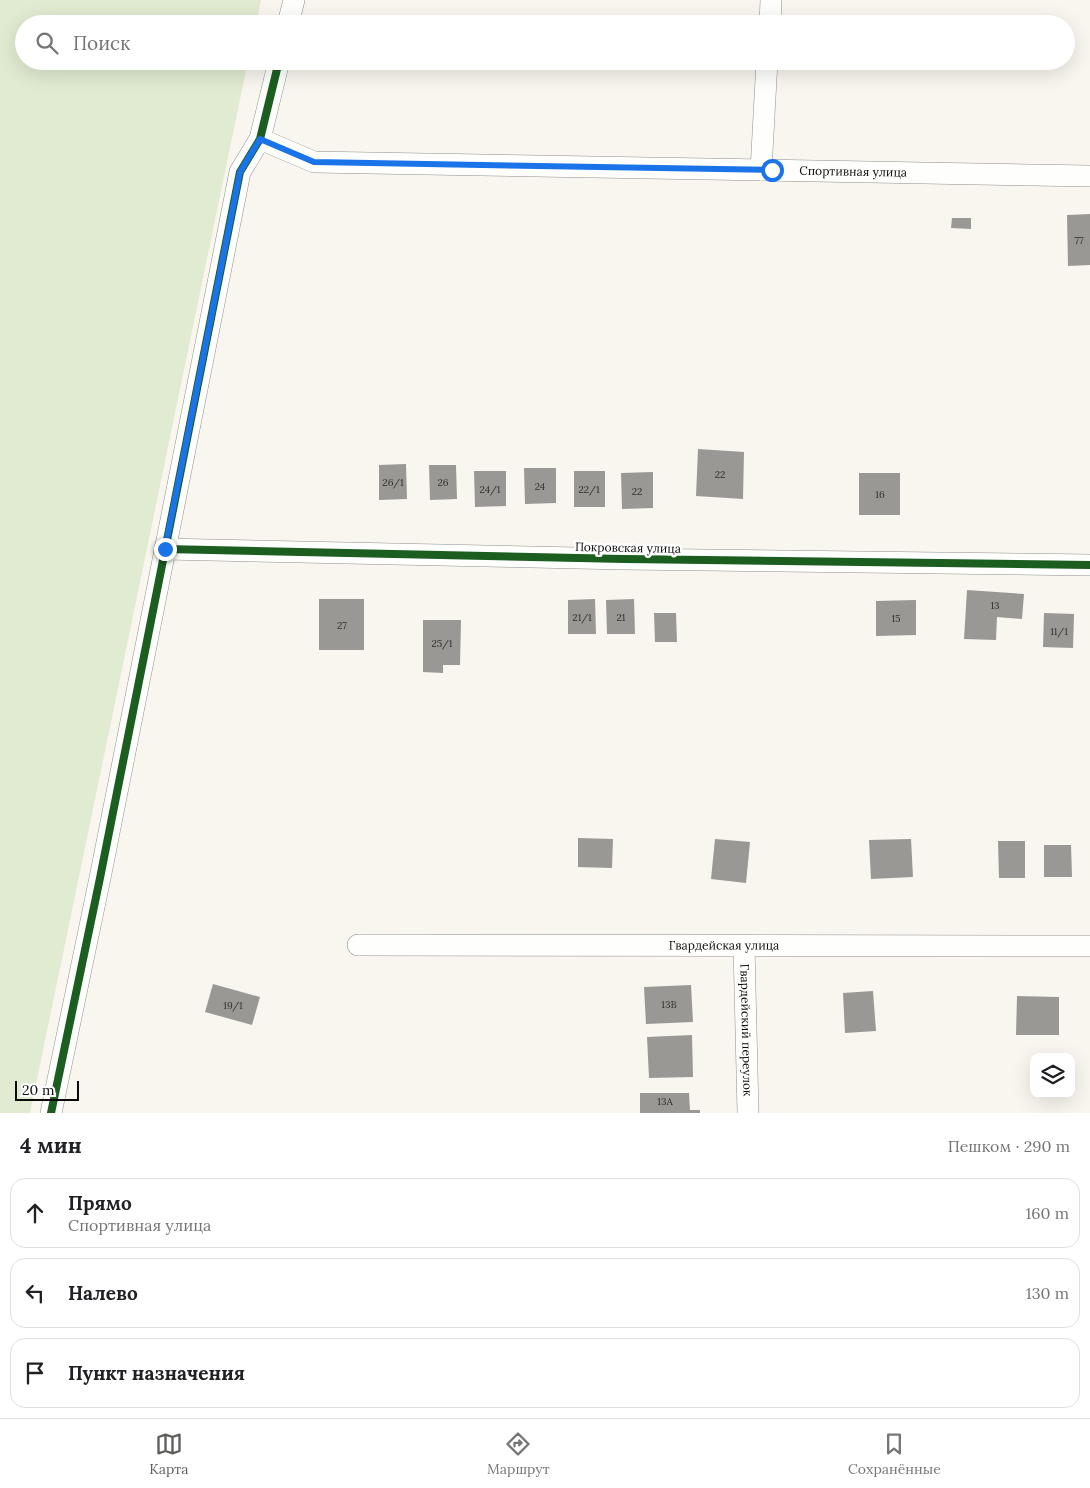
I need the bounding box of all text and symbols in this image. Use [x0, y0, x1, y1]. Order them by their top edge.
search box [15, 15, 1075, 70]
icon: search [33, 29, 61, 57]
text: Поиск [73, 31, 130, 55]
route start [761, 159, 784, 182]
street label: Спортивная улица [799, 163, 907, 180]
house number: 77 [1074, 234, 1084, 247]
house number: 22 [715, 468, 725, 481]
house number: 26/1 [382, 476, 404, 489]
house number: 26 [437, 476, 449, 489]
house number: 24 [535, 480, 546, 493]
house number: 24/1 [480, 483, 501, 496]
house number: 22/1 [578, 483, 600, 496]
house number: 22 [632, 485, 642, 498]
house number: 16 [875, 488, 885, 501]
route end [154, 538, 177, 561]
street label: Покровская улица [575, 539, 681, 556]
house number: 13 [990, 599, 1000, 612]
house number: 21/1 [572, 611, 592, 624]
house number: 21 [616, 611, 626, 624]
house number: 15 [891, 612, 901, 625]
house number: 27 [337, 619, 347, 632]
house number: 11/1 [1050, 625, 1068, 638]
house number: 25/1 [432, 637, 453, 650]
street label: Гвардейская улица [669, 937, 779, 953]
street label: Гвардейский переулок [737, 963, 756, 1097]
house number: 13В [661, 998, 677, 1011]
house number: 19/1 [223, 999, 243, 1012]
map controls [1030, 1053, 1075, 1098]
button: layers [1030, 1053, 1075, 1098]
scale bar [15, 1078, 79, 1101]
text: 20 m [22, 1081, 54, 1099]
house number: 13А [657, 1095, 673, 1108]
text: 4 мин [20, 1132, 82, 1159]
text: Пешком · 290 m [948, 1136, 1070, 1156]
text: Прямо [68, 1191, 132, 1215]
icon: ahead [21, 1199, 49, 1227]
text: 160 m [1025, 1203, 1069, 1223]
text: Спортивная улица [68, 1215, 211, 1235]
icon: left [21, 1279, 49, 1307]
text: Налево [68, 1281, 138, 1305]
text: 130 m [1026, 1283, 1069, 1303]
icon: arrive [21, 1359, 49, 1387]
text: Пункт назначения [68, 1361, 245, 1385]
tab: Карта [149, 1430, 189, 1478]
tab: Маршрут [487, 1430, 550, 1478]
tab: Сохранённые [848, 1430, 941, 1478]

